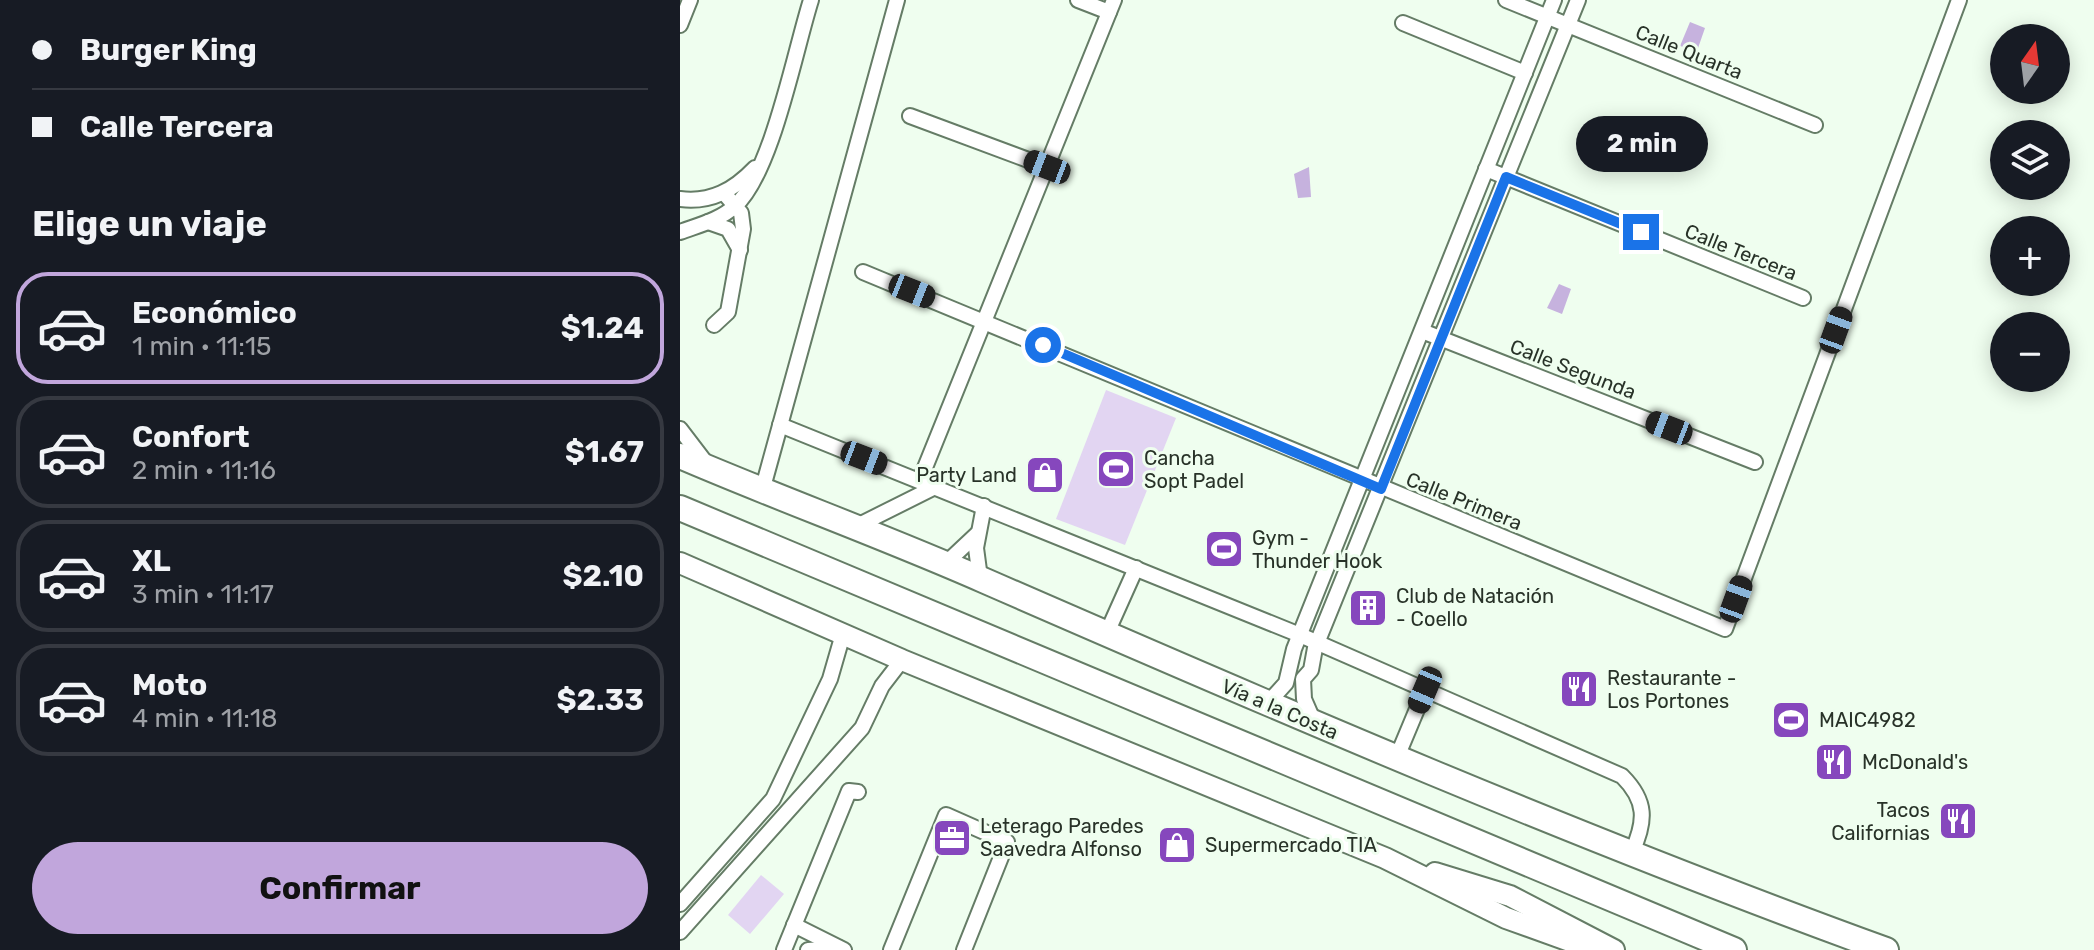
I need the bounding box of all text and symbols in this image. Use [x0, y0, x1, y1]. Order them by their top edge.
street label: Calle Quarta [1632, 20, 1746, 84]
north arrow [1990, 24, 2070, 104]
map controls [1990, 24, 2070, 392]
text: Burger King [80, 32, 257, 68]
text: Calle Tercera [80, 109, 274, 145]
callout: 2 min [1575, 116, 1707, 172]
button: layers [1990, 120, 2070, 200]
text: 2 min [1607, 128, 1677, 159]
car [1020, 147, 1074, 187]
text: Elige un viaje [32, 202, 267, 245]
route end [1623, 214, 1659, 250]
button: + [1990, 216, 2070, 296]
street label: Calle Tercera [1681, 219, 1801, 285]
car [885, 271, 939, 311]
icon: car [36, 292, 108, 364]
text: Económico [132, 295, 297, 331]
car [1817, 303, 1855, 357]
text: $1.24 [561, 310, 644, 346]
button: − [1990, 312, 2070, 392]
route start [1025, 327, 1061, 363]
text: 1 min · 11:15 [132, 331, 271, 362]
street label: Calle Segunda [1507, 334, 1639, 404]
car [1642, 408, 1696, 448]
icon: car [36, 416, 108, 488]
text: Confort [132, 419, 250, 455]
text: $1.67 [565, 434, 644, 470]
car [837, 438, 891, 478]
place label: Cancha Sopt Padel [1144, 446, 1244, 493]
sports icon: Cancha Sopt Padel [1095, 448, 1137, 490]
shop icon: Party Land [1024, 454, 1066, 496]
text: 2 min · 11:16 [132, 455, 276, 486]
place label: Party Land [916, 463, 1017, 487]
street label: Calle Primera [1403, 467, 1525, 535]
place label: Gym - Thunder Hook [1252, 526, 1383, 573]
sports icon: Gym - Thunder Hook [1203, 528, 1245, 570]
icon: car [36, 540, 108, 612]
text: XL [132, 543, 171, 579]
text: $2.10 [563, 558, 644, 594]
car [1717, 572, 1755, 626]
text: 3 min · 11:17 [132, 579, 274, 610]
place label: Club de Natación - Coello [1396, 584, 1554, 631]
building icon: Club de Natación - Coello [1347, 587, 1389, 629]
car [1405, 663, 1445, 717]
icon: car [36, 664, 108, 736]
place label: Restaurante - Los Portones [1607, 666, 1736, 713]
text: Moto [132, 667, 207, 703]
restaurant icon: Restaurante - Los Portones [1558, 668, 1600, 710]
street label: Vía a la Costa [1218, 674, 1342, 744]
text: $2.33 [556, 682, 644, 718]
sports icon: MAIC4982 [1770, 699, 1812, 741]
text: 4 min · 11:18 [132, 703, 278, 734]
place label: MAIC4982 [1819, 708, 1916, 732]
restaurant icon: McDonald's [1813, 741, 1855, 783]
place label: McDonald's [1862, 750, 1968, 774]
place label: Tacos Californias [1831, 798, 1930, 845]
restaurant icon: Tacos Californias [1937, 800, 1979, 842]
place label: Leterago Paredes Saavedra Alfonso [980, 814, 1144, 861]
office icon: Leterago Paredes Saavedra Alfonso [931, 817, 973, 859]
shop icon: Supermercado TIA [1156, 824, 1198, 866]
place label: Supermercado TIA [1205, 833, 1377, 857]
button: Confirmar [32, 842, 648, 934]

